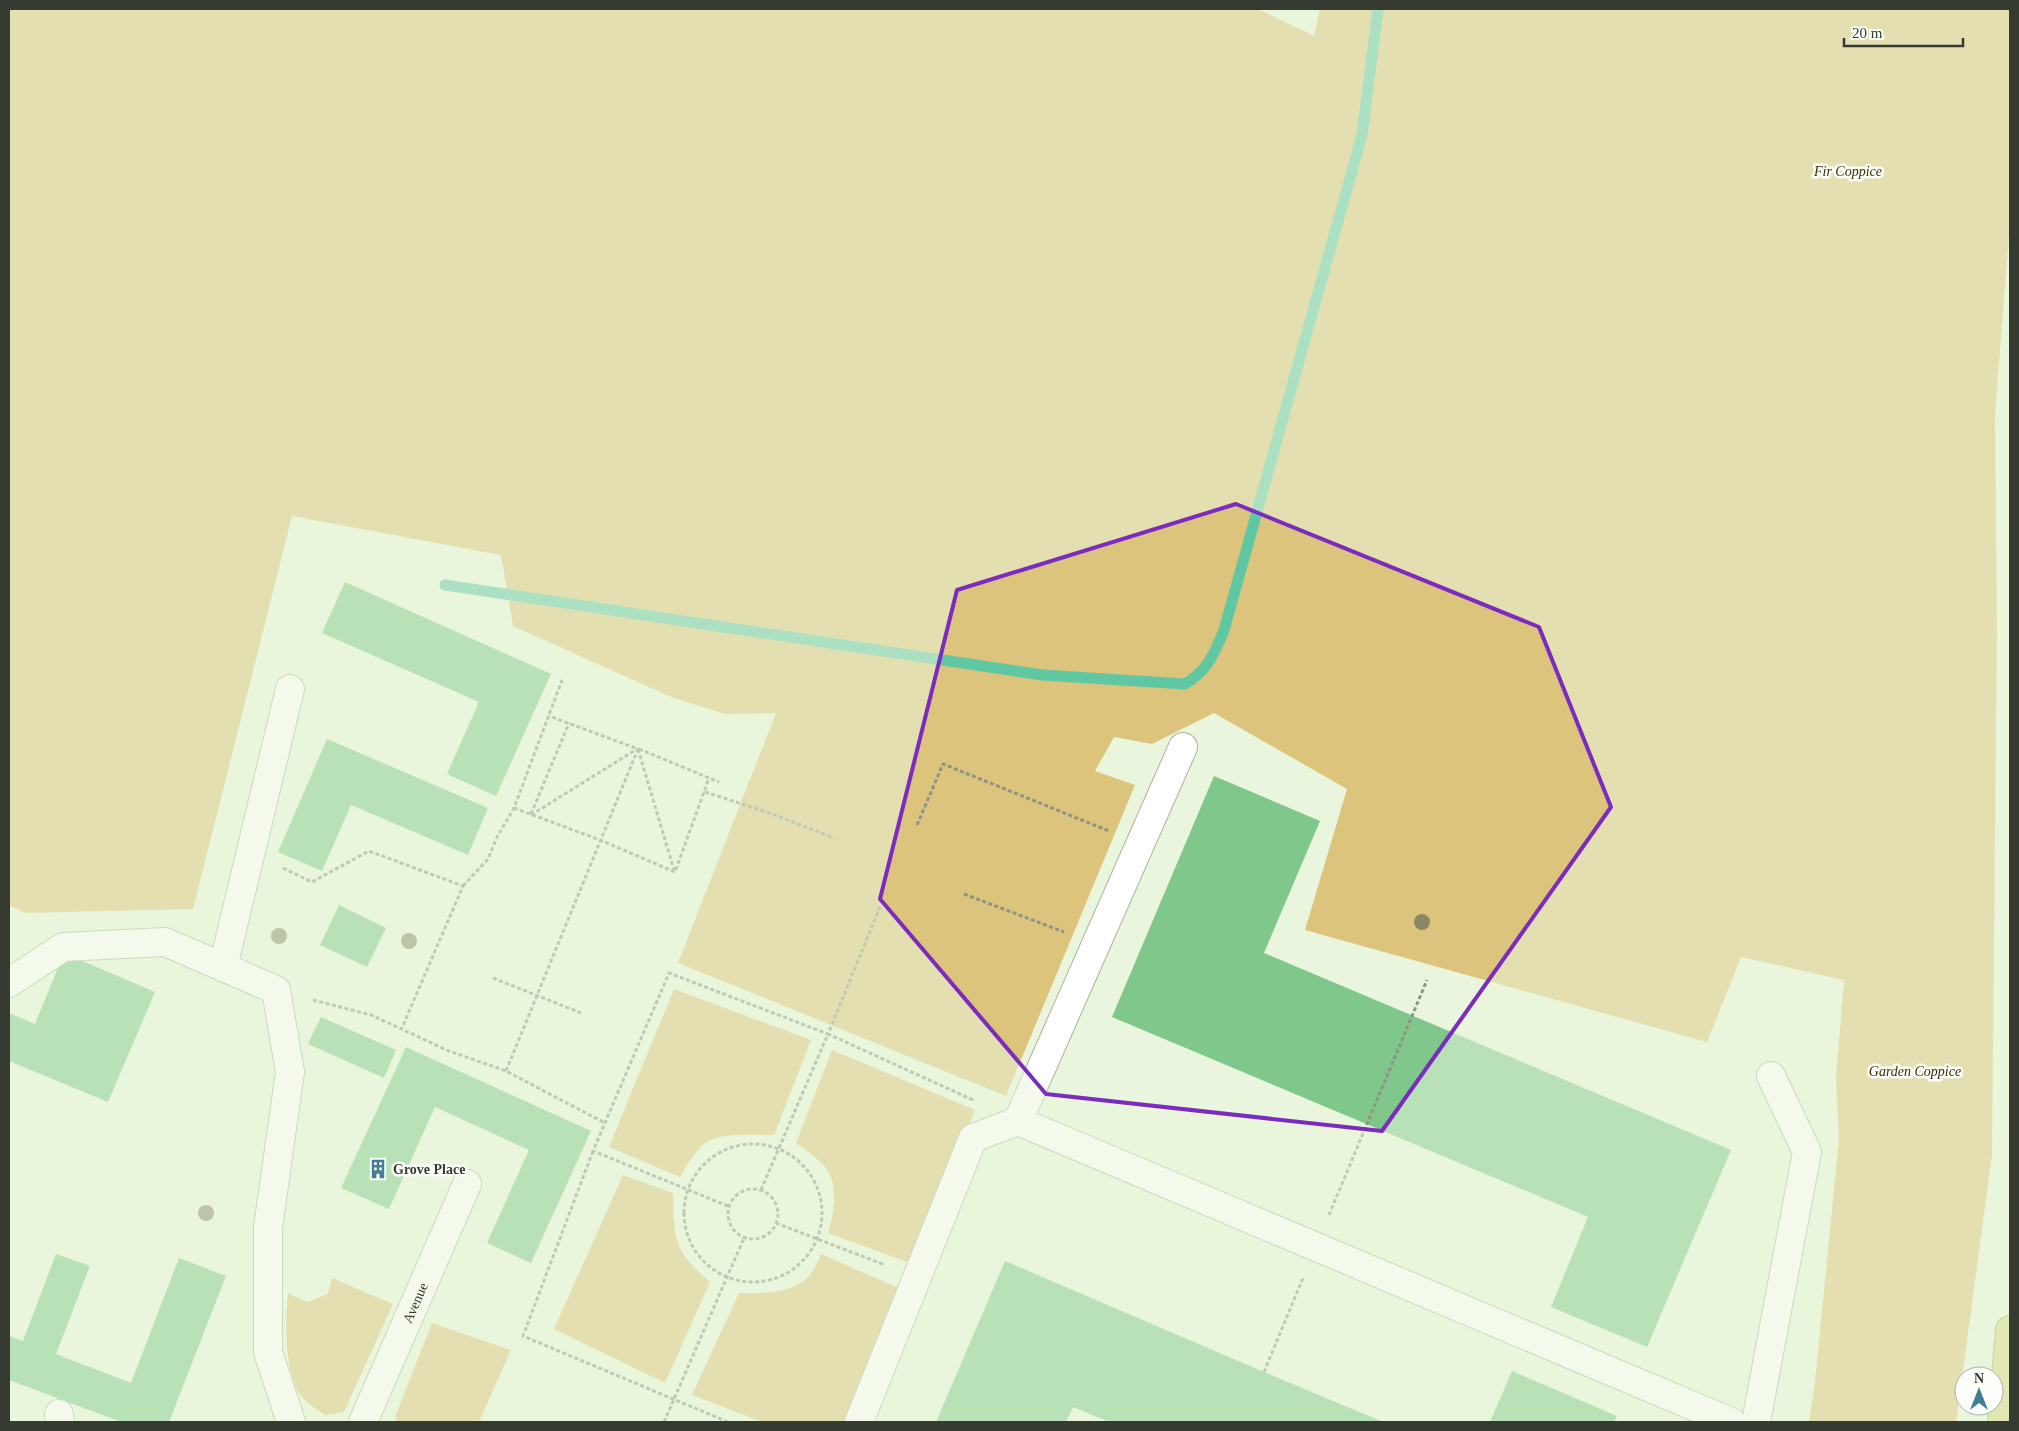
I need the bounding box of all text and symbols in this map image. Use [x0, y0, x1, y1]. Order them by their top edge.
scale bar [1844, 15, 1963, 47]
text: 20 m [1852, 25, 1883, 41]
park label: Fir Coppice [1813, 164, 1882, 179]
park label: Garden Coppice [1869, 1064, 1961, 1079]
building icon: Grove Place [367, 1158, 389, 1180]
place label: Grove Place [393, 1162, 465, 1177]
street label: Avenue [400, 1281, 431, 1326]
north arrow [1954, 1366, 2004, 1416]
text: N [1974, 1371, 1984, 1386]

